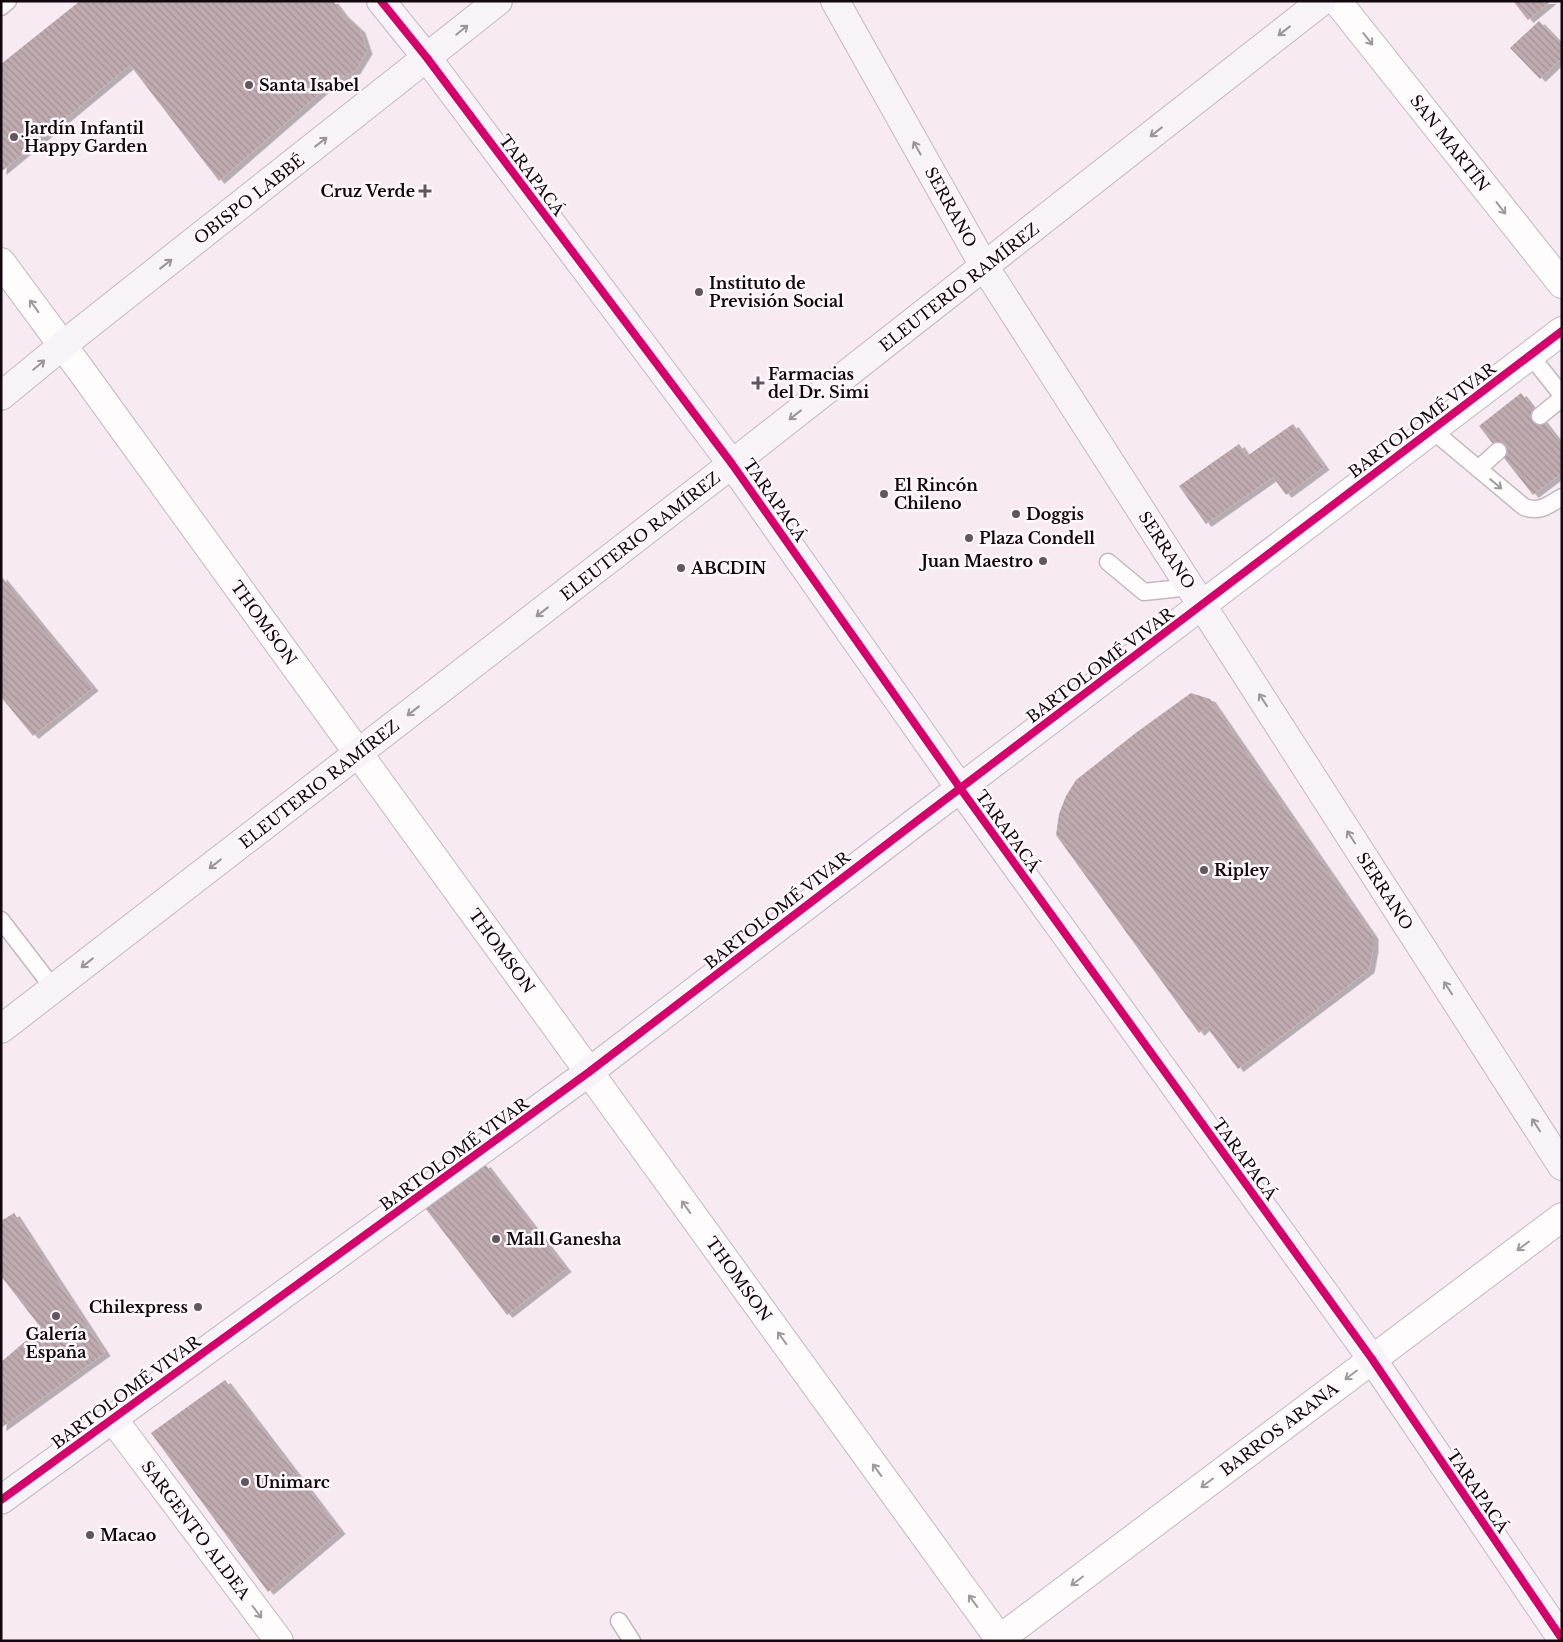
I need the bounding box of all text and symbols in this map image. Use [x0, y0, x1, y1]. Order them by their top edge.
one-way arrow [456, 24, 469, 35]
one-way arrow [1278, 26, 1291, 37]
one-way arrow [1362, 33, 1373, 46]
place label: Santa Isabel [259, 75, 360, 95]
marker: Santa Isabel [243, 79, 255, 91]
street label: SAN MARTÍN [1406, 91, 1494, 195]
place label: Jardín Infantil Happy Garden [21, 118, 148, 156]
one-way arrow [1150, 126, 1163, 137]
marker: Jardín Infantil Happy Garden [8, 131, 20, 143]
street label: TARAPACÁ [495, 131, 569, 220]
one-way arrow [314, 137, 328, 147]
one-way arrow [912, 141, 922, 155]
street label: OBISPO LABBÉ [190, 150, 308, 248]
street label: SERRANO [921, 163, 981, 251]
place label: Cruz Verde [321, 181, 415, 201]
marker: Cruz Verde [419, 185, 431, 197]
one-way arrow [1496, 201, 1507, 214]
street label: ELEUTERIO RAMÍREZ [875, 218, 1043, 356]
one-way arrow [159, 259, 172, 270]
place label: Instituto de Previsión Social [709, 273, 844, 311]
marker: Instituto de Previsión Social [693, 286, 705, 298]
one-way arrow [29, 299, 39, 313]
street label: BARTOLOMÉ VIVAR [1344, 357, 1501, 482]
one-way arrow [32, 360, 45, 371]
place label: Farmacias del Dr. Simi [768, 364, 869, 402]
marker: Farmacias del Dr. Simi [752, 377, 764, 389]
one-way arrow [788, 410, 801, 421]
street label: TARAPACÁ [739, 455, 811, 546]
street label: ELEUTERIO RAMÍREZ [556, 467, 724, 605]
place label: El Rincón Chileno [894, 475, 978, 513]
one-way arrow [1489, 478, 1502, 489]
marker: El Rincón Chileno [878, 488, 890, 500]
place label: Doggis [1026, 504, 1084, 524]
street label: SERRANO [1134, 507, 1200, 593]
marker: Doggis [1010, 508, 1022, 520]
place label: Plaza Condell [979, 528, 1095, 548]
marker: Plaza Condell [963, 532, 975, 544]
place label: Juan Maestro [918, 551, 1033, 571]
marker: Juan Maestro [1037, 555, 1049, 567]
place label: ABCDIN [690, 558, 766, 578]
marker: ABCDIN [675, 562, 687, 574]
street label: THOMSON [227, 577, 301, 669]
street label: BARTOLOMÉ VIVAR [1022, 602, 1179, 727]
one-way arrow [536, 606, 549, 617]
one-way arrow [1258, 693, 1268, 707]
one-way arrow [406, 706, 420, 716]
street label: ELEUTERIO RAMÍREZ [235, 715, 403, 853]
street label: TARAPACÁ [972, 786, 1045, 876]
one-way arrow [1345, 830, 1355, 844]
street label: BARTOLOMÉ VIVAR [700, 846, 855, 973]
street label: SERRANO [1352, 848, 1418, 934]
one-way arrow [209, 858, 222, 869]
place label: Ripley [1214, 860, 1270, 880]
marker: Ripley [1198, 864, 1210, 876]
street label: THOMSON [465, 905, 539, 997]
one-way arrow [81, 958, 94, 969]
one-way arrow [1443, 981, 1453, 995]
street label: BARTOLOMÉ VIVAR [376, 1092, 533, 1215]
street label: TARAPACÁ [1209, 1114, 1282, 1204]
one-way arrow [1530, 1118, 1541, 1132]
one-way arrow [681, 1200, 692, 1214]
place label: Mall Ganesha [506, 1229, 621, 1249]
marker: Mall Ganesha [490, 1233, 502, 1245]
street label: THOMSON [702, 1233, 776, 1325]
one-way arrow [1517, 1241, 1530, 1252]
place label: Chilexpress [89, 1297, 188, 1317]
marker: Chilexpress [192, 1301, 204, 1313]
marker: Galería España [50, 1310, 62, 1322]
place label: Galería España [25, 1324, 87, 1362]
street label: BARTOLOMÉ VIVAR [48, 1330, 205, 1453]
one-way arrow [777, 1331, 787, 1345]
one-way arrow [1345, 1370, 1358, 1381]
street label: BARROS ARANA [1216, 1378, 1342, 1480]
street label: TARAPACÁ [1443, 1445, 1514, 1537]
street label: SARGENTO ALDEA [137, 1457, 255, 1604]
one-way arrow [872, 1463, 882, 1477]
place label: Unimarc [255, 1472, 330, 1492]
marker: Unimarc [239, 1476, 251, 1488]
one-way arrow [1201, 1478, 1214, 1489]
place label: Macao [100, 1525, 156, 1545]
marker: Macao [84, 1529, 96, 1541]
one-way arrow [1070, 1576, 1084, 1586]
one-way arrow [967, 1595, 978, 1608]
one-way arrow [252, 1605, 263, 1618]

